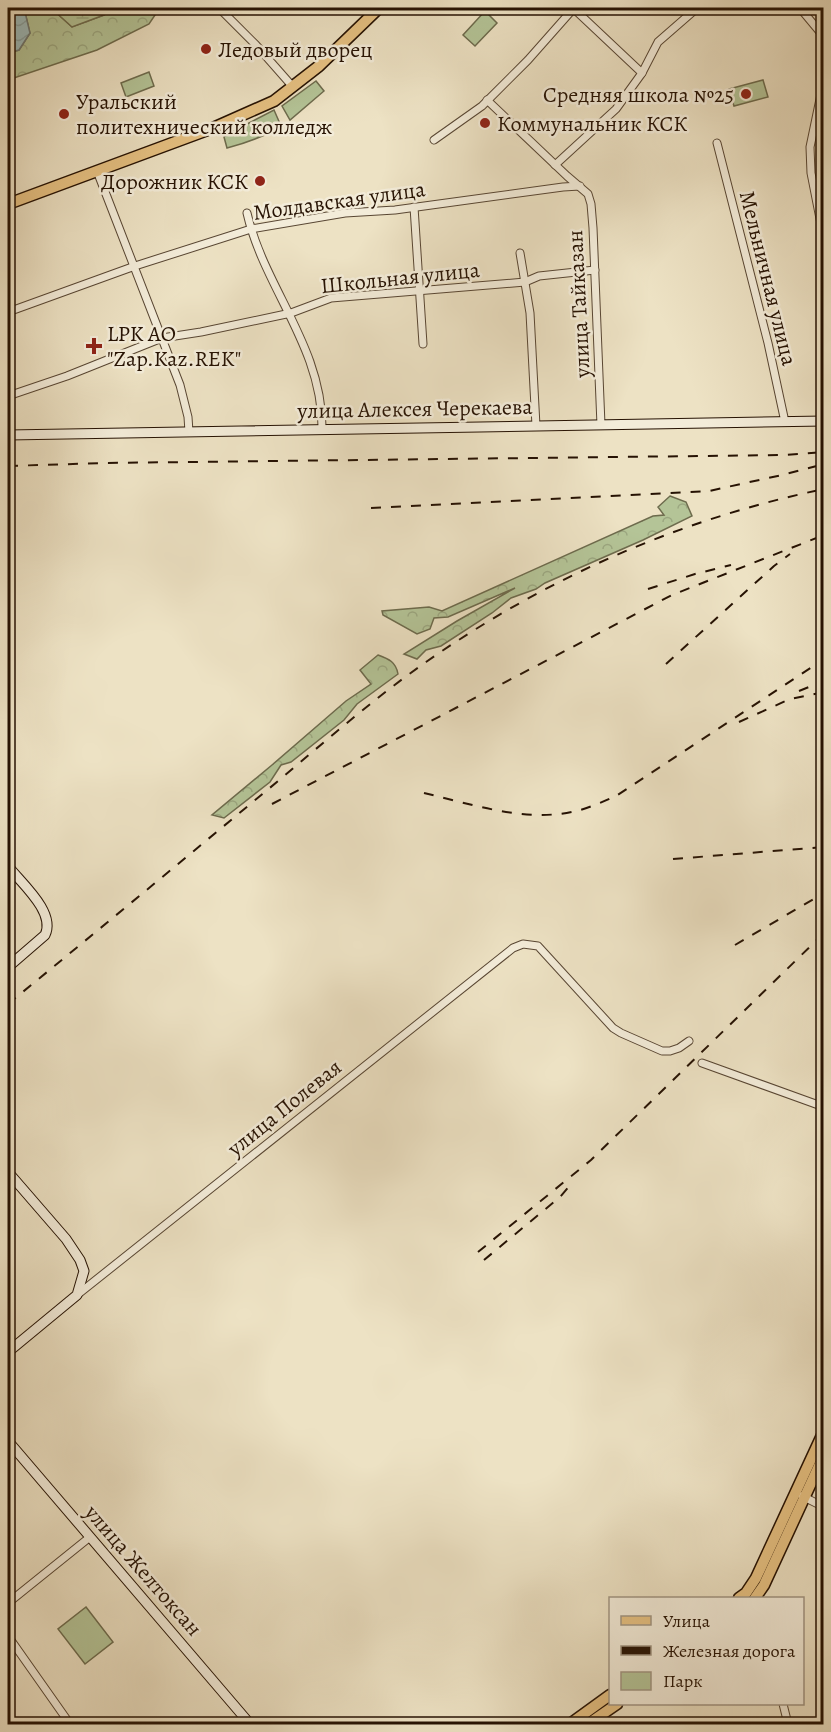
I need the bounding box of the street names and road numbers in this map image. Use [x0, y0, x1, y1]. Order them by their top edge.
street label: Молдавская улица [251, 174, 428, 228]
street label: Мельничная улица [732, 188, 804, 370]
street label: улица Тайказан [560, 229, 598, 380]
street label: Школьная улица [319, 255, 482, 301]
street label: улица Алексея Черекаева [296, 392, 534, 426]
street label: улица Полевая [220, 1052, 348, 1164]
street label: улица Желтоксан [77, 1498, 209, 1643]

